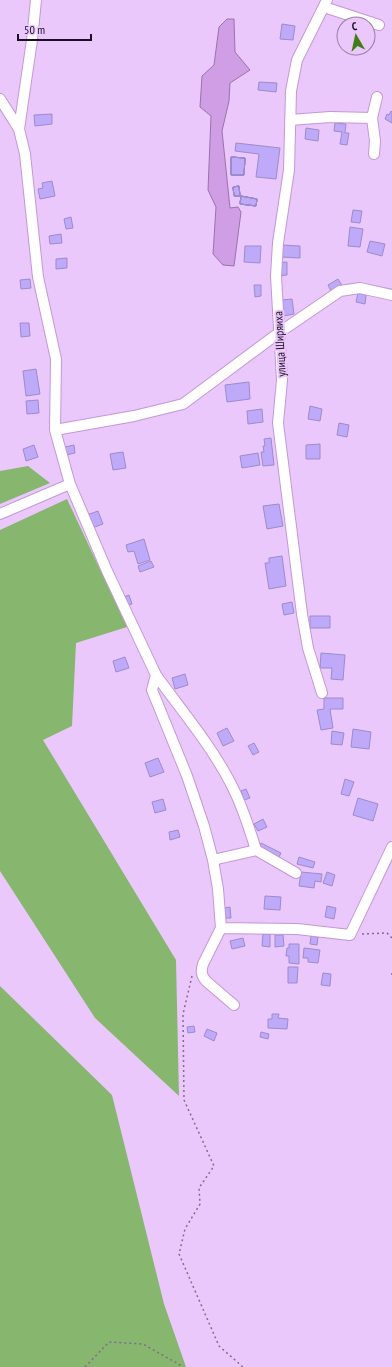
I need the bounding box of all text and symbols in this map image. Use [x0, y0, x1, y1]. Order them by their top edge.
scale bar [18, 16, 91, 42]
north arrow [336, 16, 376, 56]
text: С [351, 19, 358, 33]
text: 50 m [24, 22, 45, 37]
street label: улица Ширяиха [270, 311, 289, 377]

